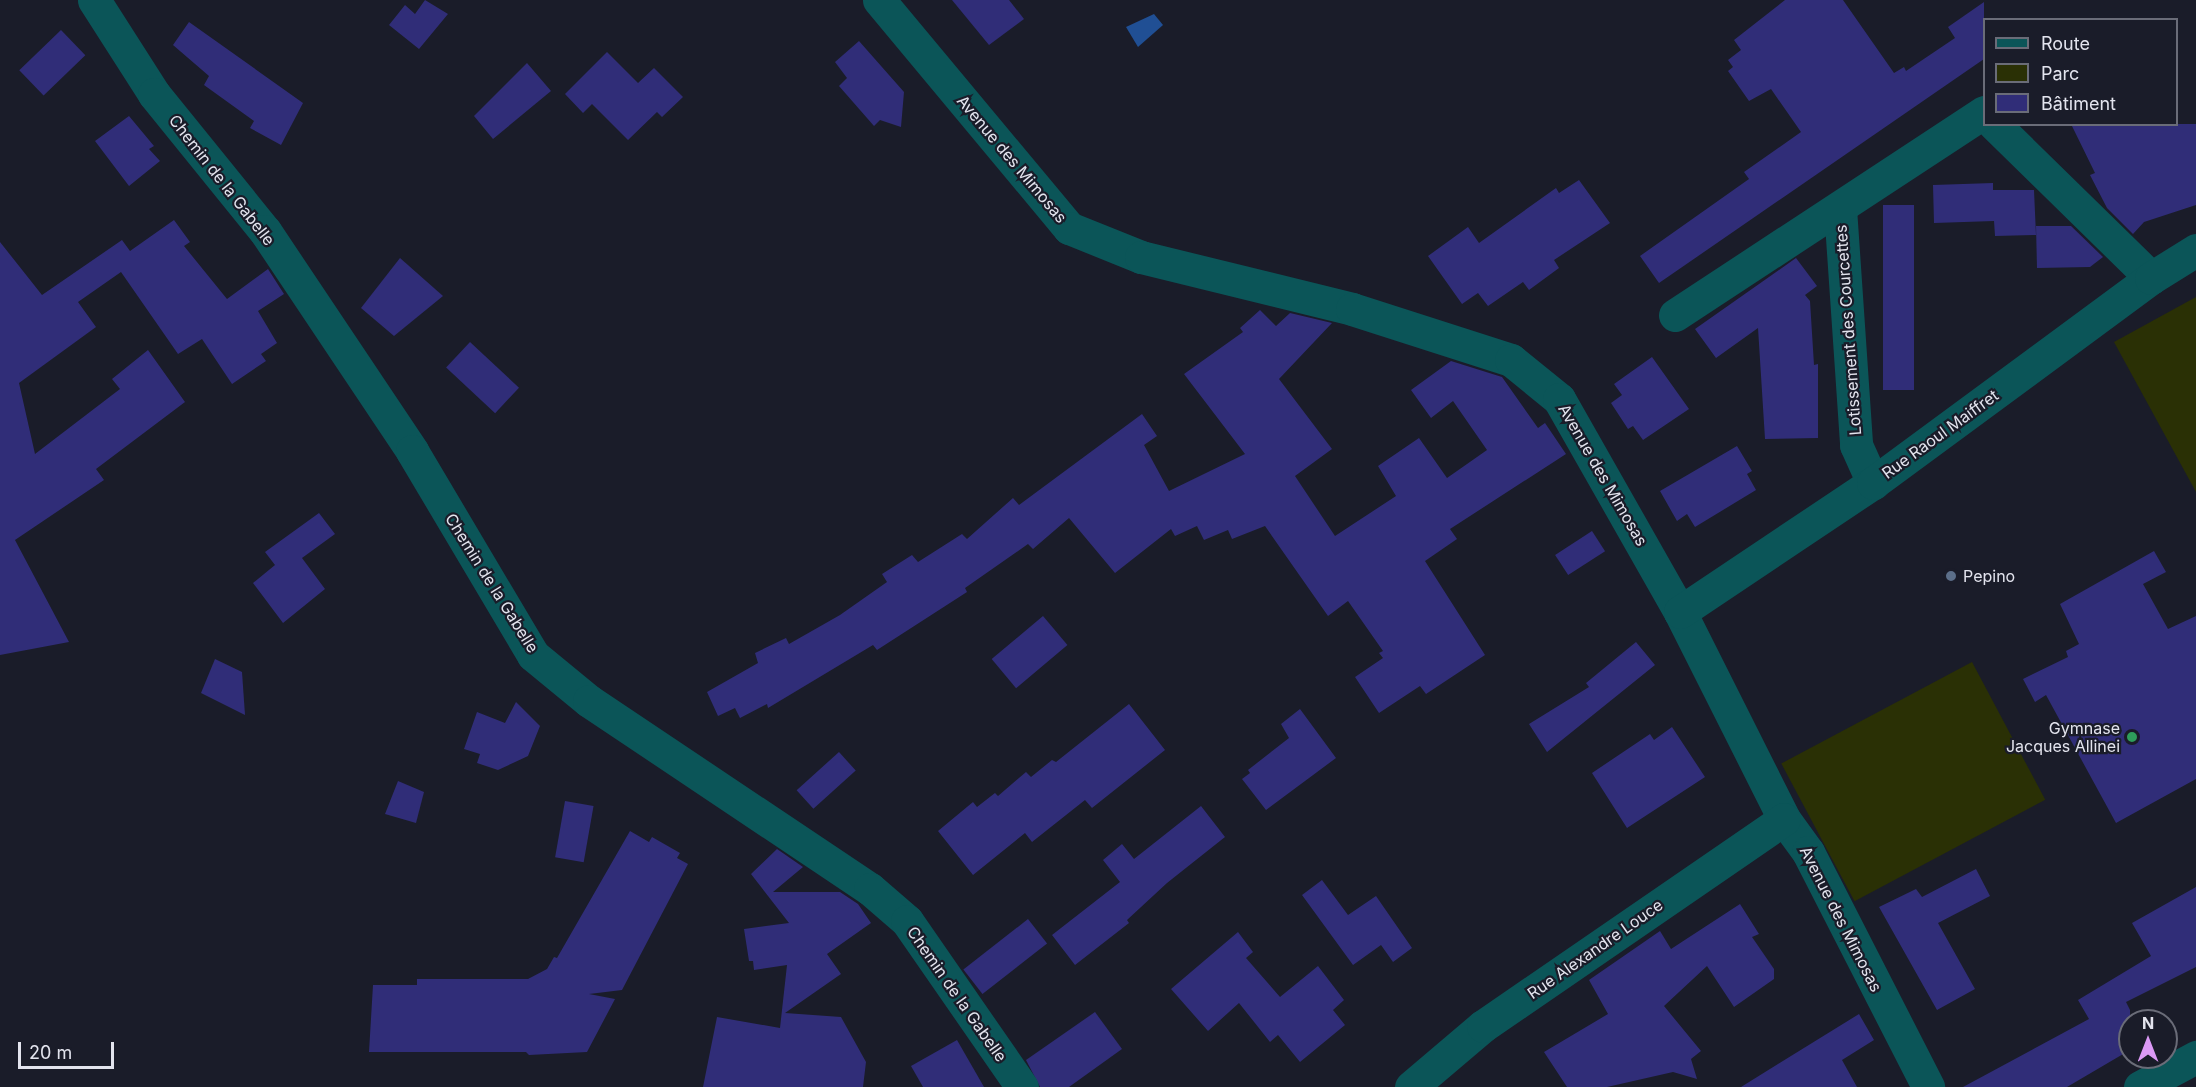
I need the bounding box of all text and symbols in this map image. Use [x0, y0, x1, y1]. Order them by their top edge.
legend [1983, 18, 2178, 126]
text: Route [2041, 33, 2090, 54]
text: Parc [2041, 63, 2079, 84]
street label: Avenue des Mimosas [953, 91, 1071, 227]
text: Bâtiment [2041, 93, 2116, 114]
street label: Chemin de la Gabelle [165, 111, 279, 249]
street label: Lotissement des Courcettes [1831, 224, 1865, 436]
street label: Rue Raoul Maiffret [1878, 385, 2002, 483]
street label: Avenue des Mimosas [1555, 401, 1651, 549]
street label: Chemin de la Gabelle [441, 510, 543, 656]
place label: Pepino [1963, 566, 2015, 586]
marker: Pepino [1944, 569, 1958, 583]
place label: Gymnase Jacques Allinei [2006, 718, 2120, 756]
marker: Gymnase Jacques Allinei [2125, 730, 2139, 744]
street label: Avenue des Mimosas [1796, 843, 1886, 995]
street label: Rue Alexandre Louce [1524, 895, 1666, 1003]
street label: Chemin de la Gabelle [903, 923, 1011, 1065]
north arrow [2118, 1009, 2178, 1069]
text: N [2142, 1013, 2154, 1033]
scale bar [21, 1030, 117, 1068]
text: 20 m [29, 1042, 72, 1063]

